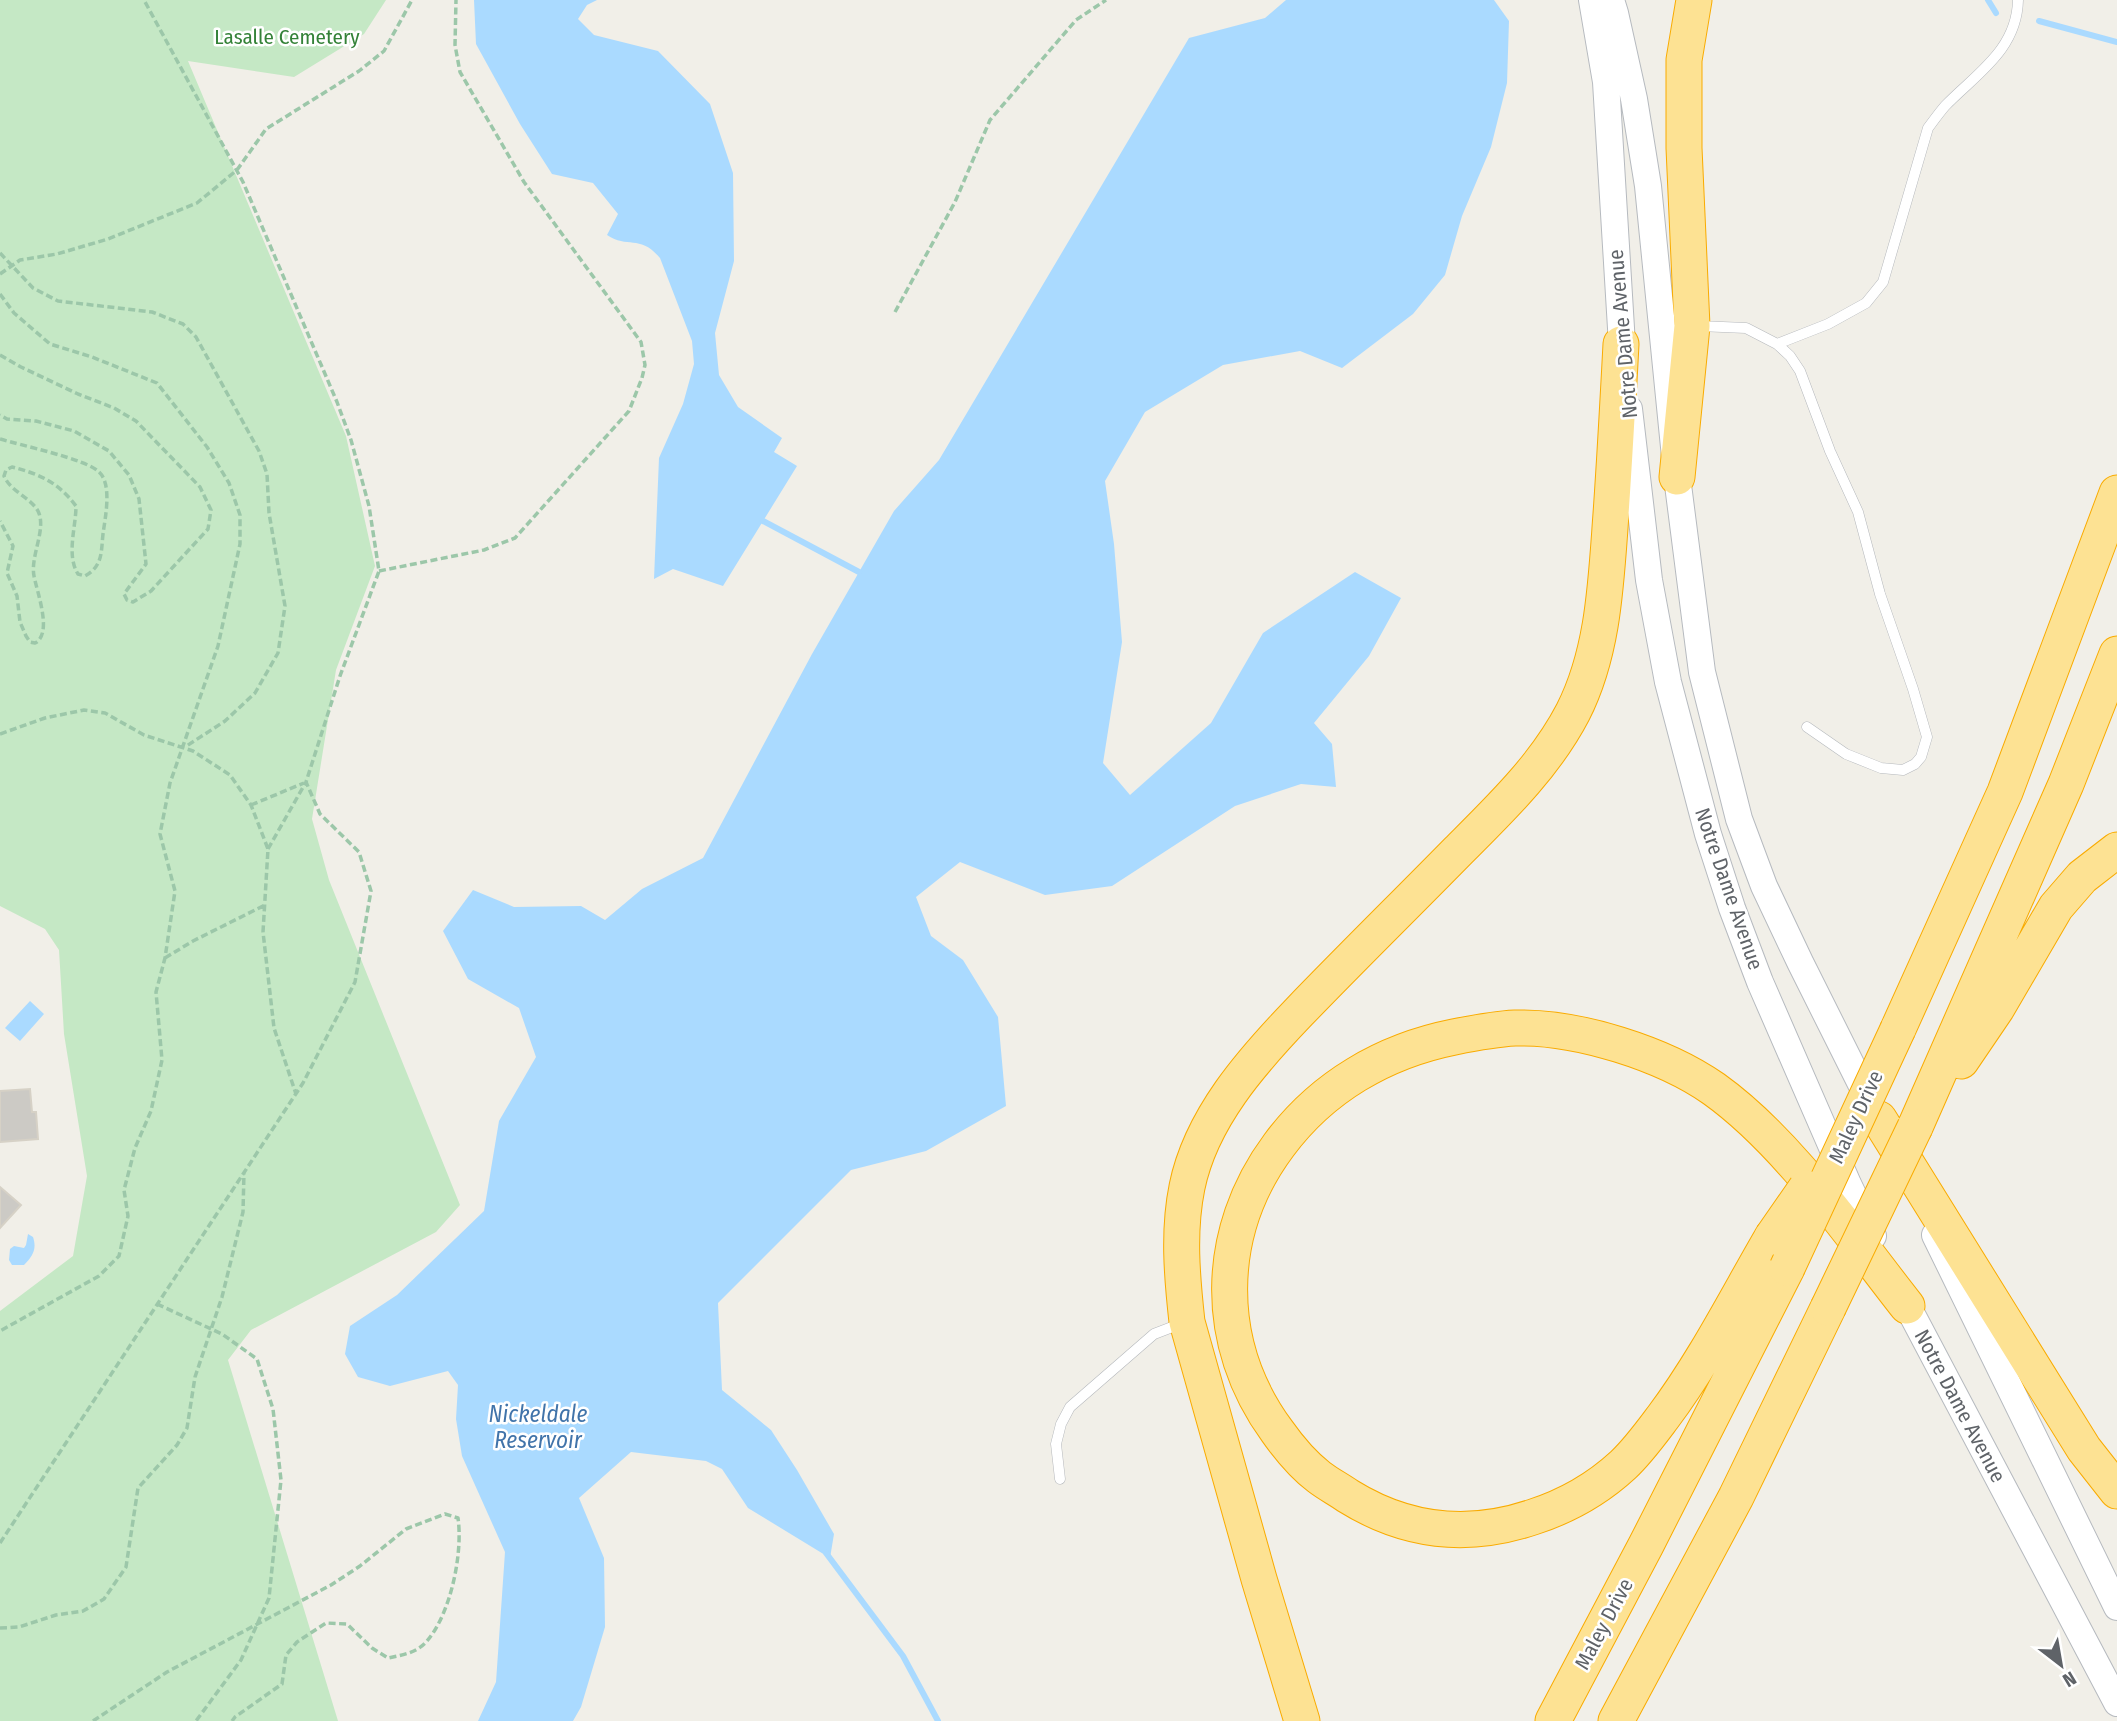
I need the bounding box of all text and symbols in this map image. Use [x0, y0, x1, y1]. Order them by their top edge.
park label: Lasalle Cemetery [214, 24, 360, 50]
street label: Notre Dame Avenue [1603, 248, 1643, 420]
street label: Notre Dame Avenue [1689, 805, 1769, 973]
street label: Maley Drive [1823, 1066, 1889, 1168]
street label: Notre Dame Avenue [1909, 1325, 2011, 1487]
water label: Nickeldale Reservoir [489, 1400, 587, 1454]
street label: Maley Drive [1569, 1574, 1639, 1674]
north arrow [2026, 1630, 2096, 1700]
text: N [2059, 1666, 2080, 1692]

